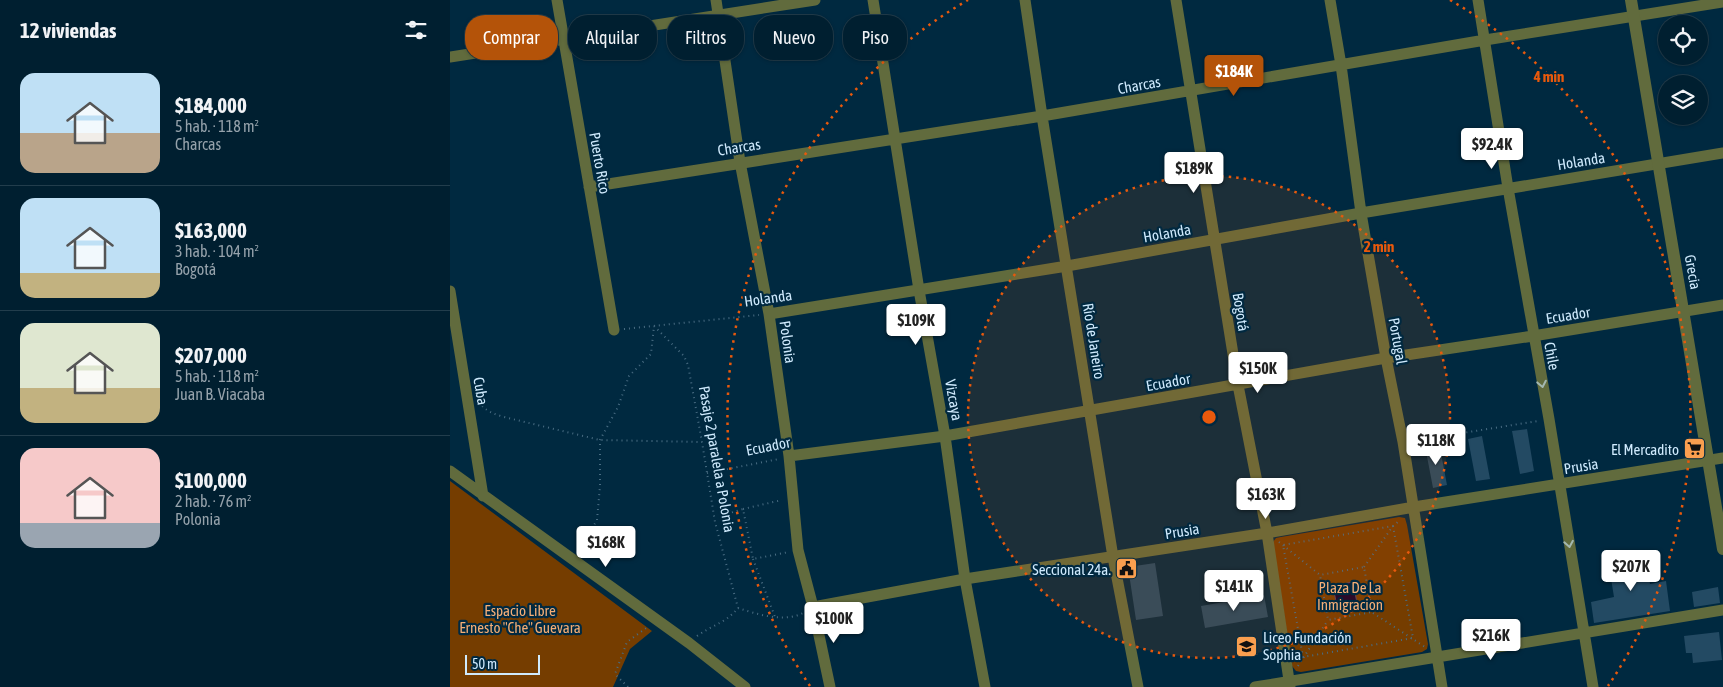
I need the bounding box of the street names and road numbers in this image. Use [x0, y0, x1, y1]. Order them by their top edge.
street label: Charcas [1116, 73, 1162, 97]
street label: Puerto Rico [586, 131, 614, 195]
street label: Charcas [716, 135, 762, 159]
street label: Holanda [1556, 149, 1606, 173]
street label: Holanda [1142, 220, 1192, 246]
street label: Grecia [1682, 253, 1704, 291]
street label: Holanda [743, 286, 793, 310]
street label: Bogotá [1230, 292, 1252, 332]
street label: Río de Janeiro [1080, 302, 1108, 380]
street label: Ecuador [1545, 303, 1592, 327]
street label: Portugal [1386, 316, 1410, 366]
street label: Polonia [777, 320, 799, 364]
street label: Chile [1541, 341, 1563, 372]
street label: Ecuador [1144, 370, 1192, 394]
street label: Cuba [470, 376, 492, 406]
street label: Vizcaya [942, 378, 966, 422]
street label: Pasaje 2 paralela a Polonia [696, 384, 738, 534]
street label: Ecuador [744, 433, 792, 459]
street label: Prusia [1563, 455, 1600, 477]
street label: Prusia [1164, 520, 1201, 542]

